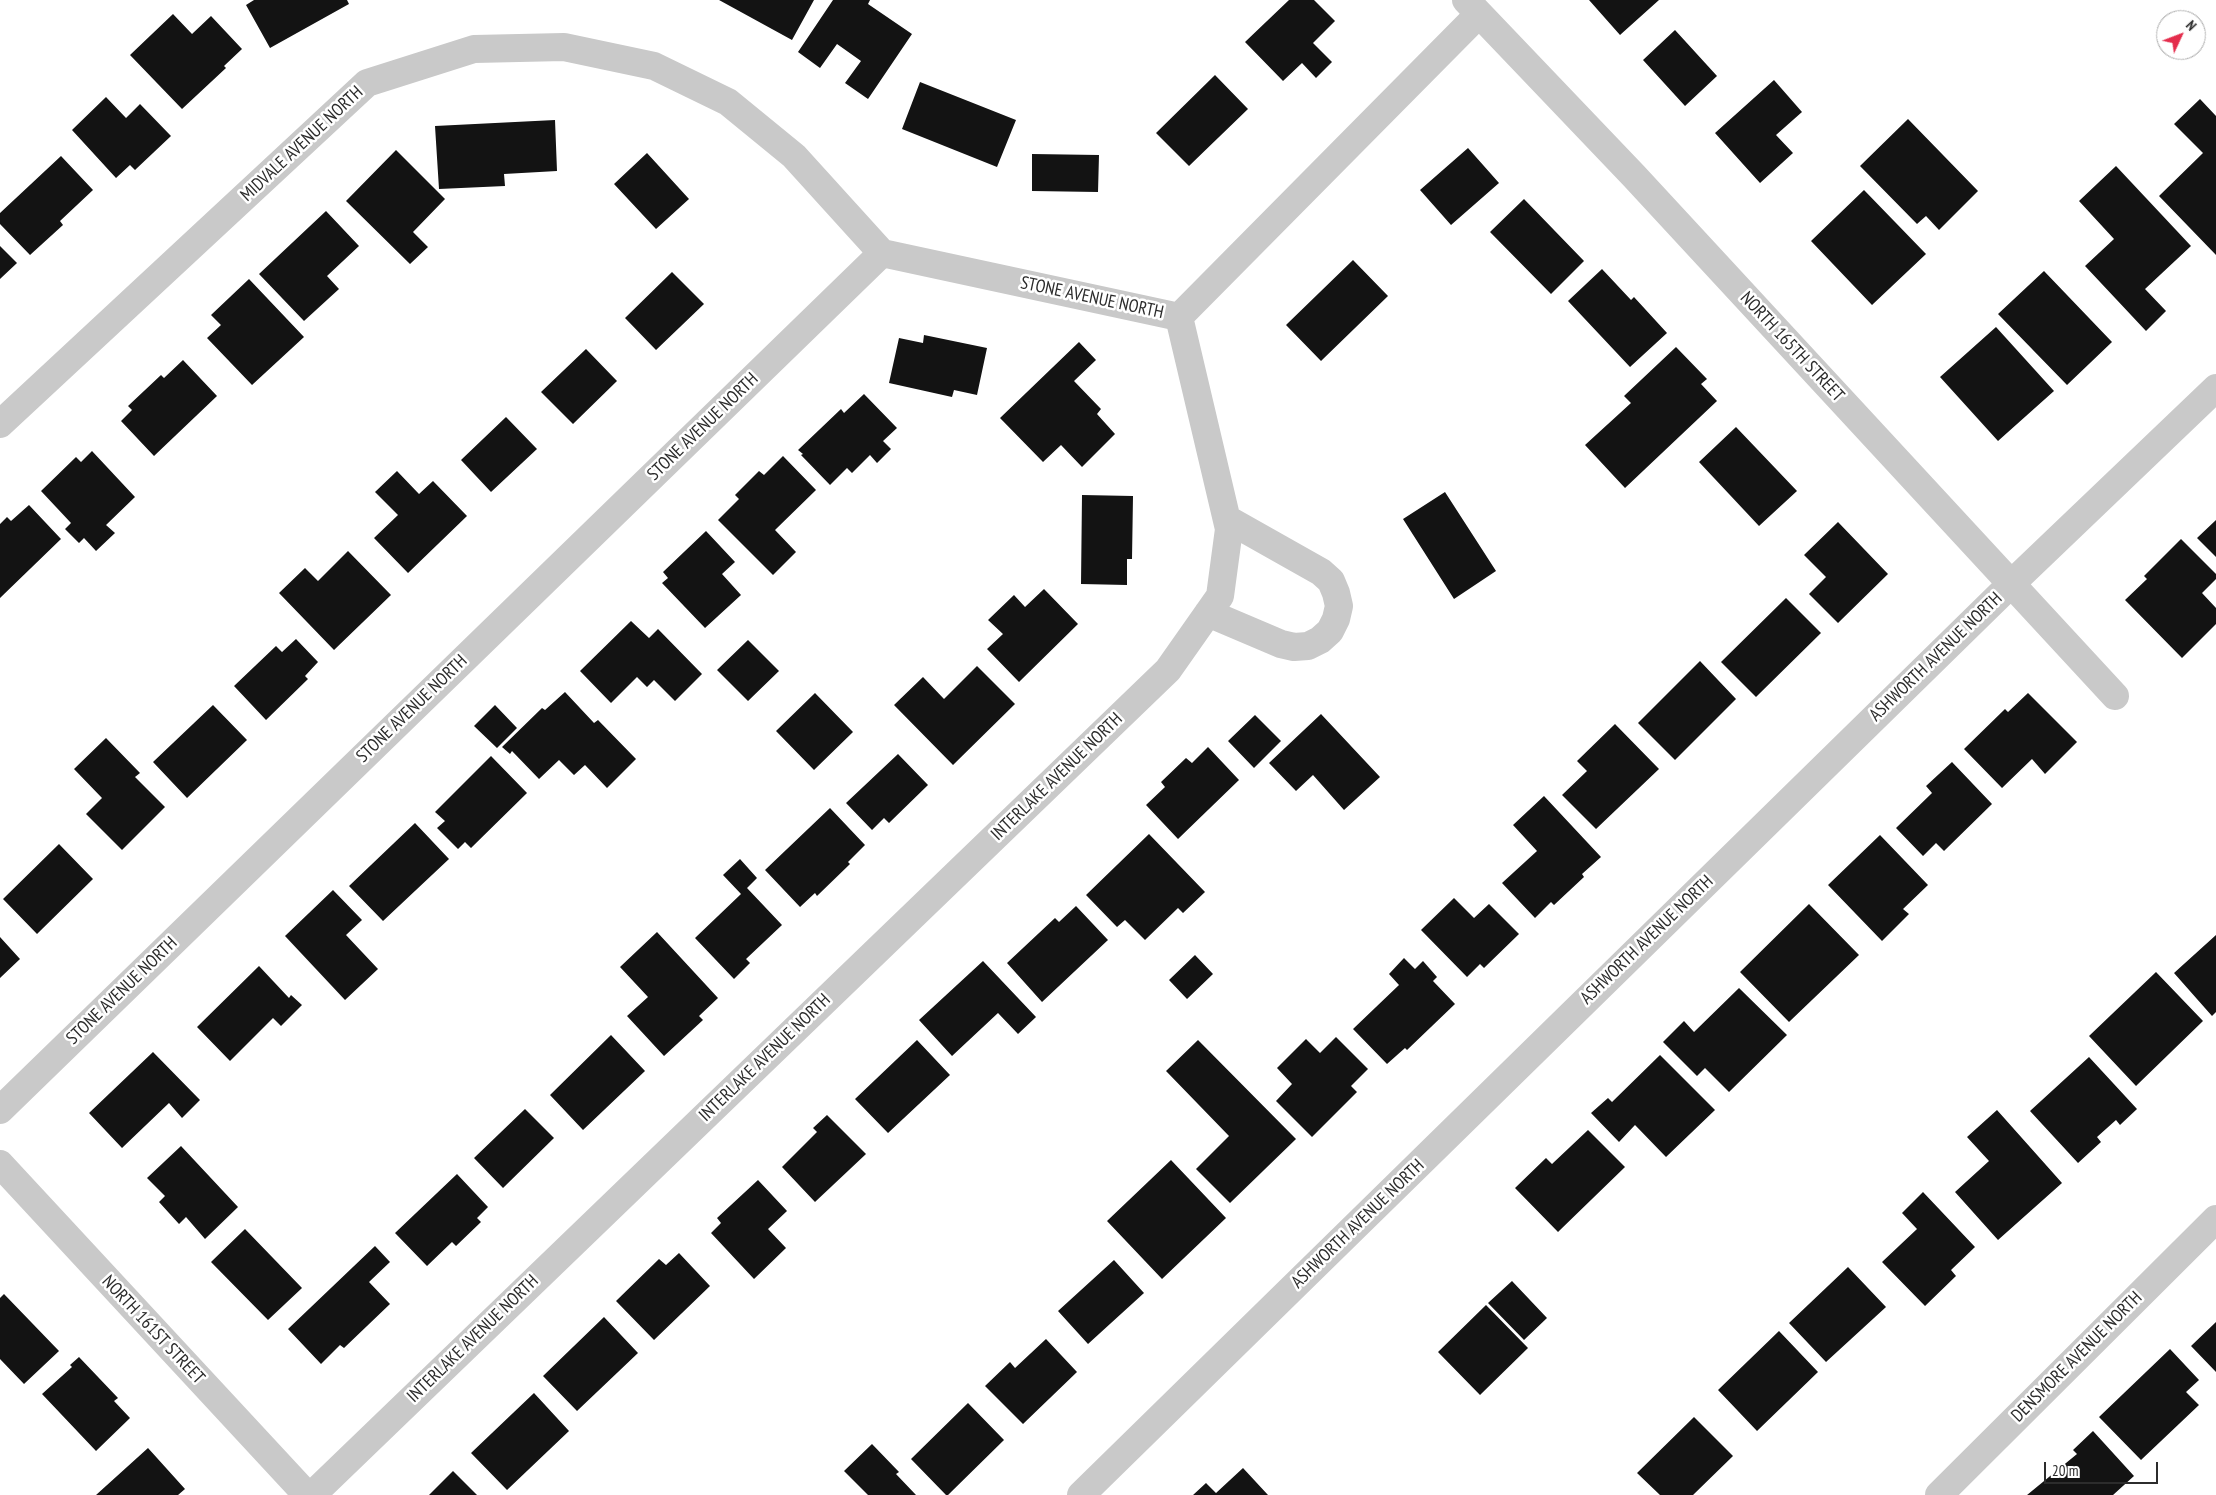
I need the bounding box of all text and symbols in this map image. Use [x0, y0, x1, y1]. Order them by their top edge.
north arrow [2156, 10, 2206, 60]
text: N [2182, 17, 2200, 34]
street label: MIDVALE AVENUE NORTH [236, 82, 368, 206]
street label: STONE AVENUE NORTH [1018, 272, 1166, 324]
street label: NORTH 165TH STREET [1735, 288, 1849, 406]
street label: STONE AVENUE NORTH [643, 369, 763, 485]
street label: ASHWORTH AVENUE NORTH [1865, 588, 2007, 726]
street label: STONE AVENUE NORTH [352, 651, 472, 767]
street label: INTERLAKE AVENUE NORTH [987, 709, 1127, 845]
street label: ASHWORTH AVENUE NORTH [1576, 871, 1718, 1009]
street label: STONE AVENUE NORTH [62, 933, 182, 1049]
street label: INTERLAKE AVENUE NORTH [695, 990, 835, 1126]
street label: ASHWORTH AVENUE NORTH [1287, 1155, 1429, 1293]
street label: NORTH 161ST STREET [97, 1271, 209, 1389]
street label: INTERLAKE AVENUE NORTH [403, 1271, 543, 1407]
street label: DENSMORE AVENUE NORTH [2007, 1287, 2147, 1427]
scale bar [2046, 1452, 2160, 1484]
text: 20 m [2052, 1461, 2078, 1480]

